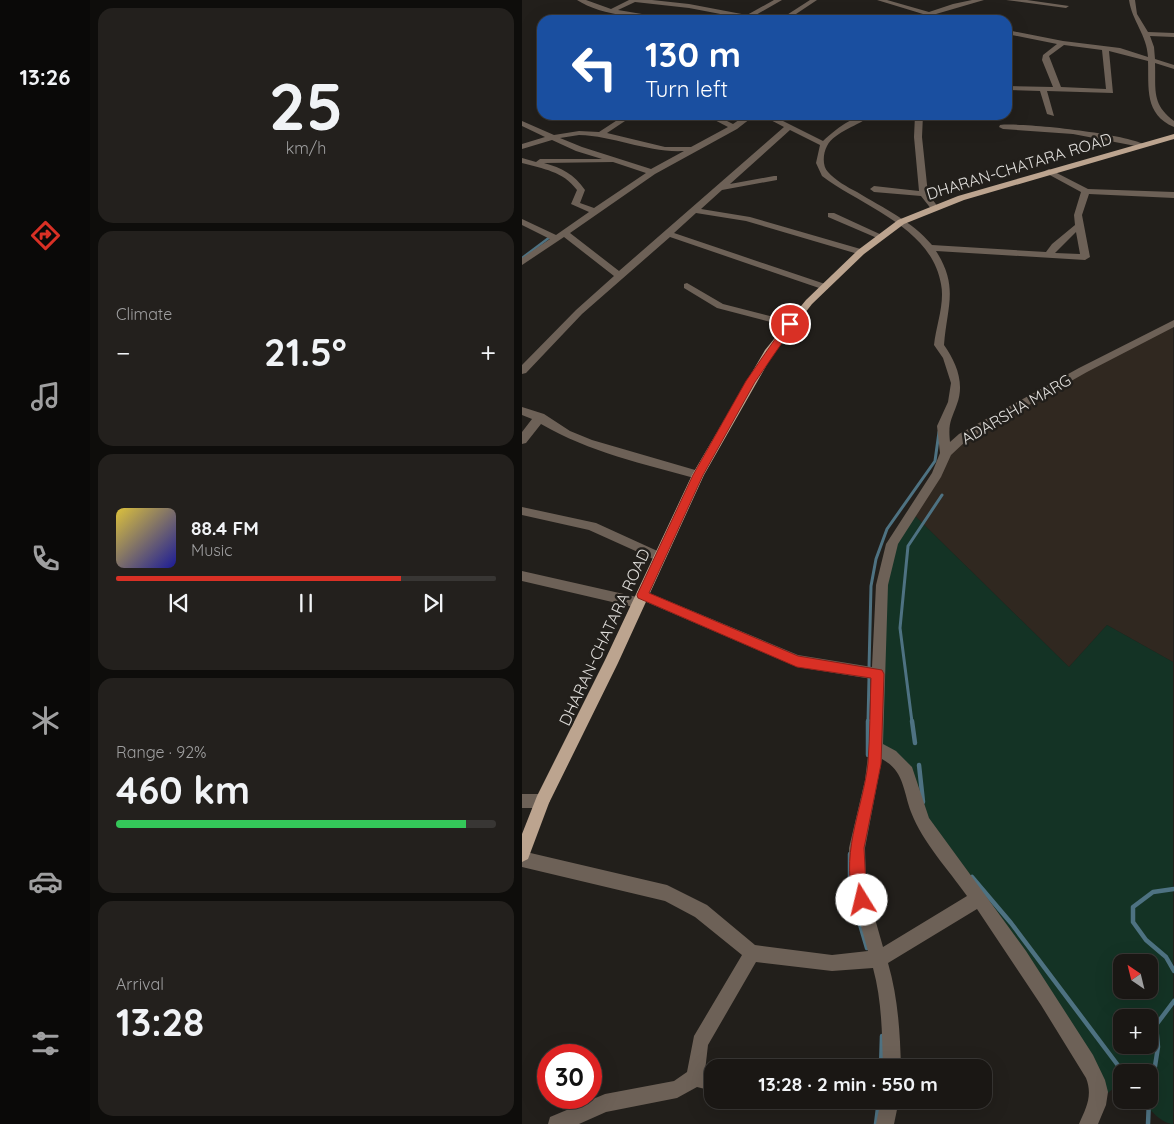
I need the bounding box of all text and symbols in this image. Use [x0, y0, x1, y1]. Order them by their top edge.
text: 130 m [645, 32, 741, 76]
icon: left [562, 35, 627, 100]
text: 13:26 [19, 63, 71, 91]
text: 25 [269, 65, 343, 146]
text: Turn left [645, 75, 728, 103]
street label: DHARAN-CHATARA ROAD [924, 128, 1114, 204]
text: km/h [286, 138, 326, 158]
icon: directions [28, 218, 63, 253]
pin [769, 303, 811, 345]
text: Climate [116, 304, 172, 324]
icon: arrive [776, 310, 804, 338]
text: 21.5° [264, 328, 347, 376]
text: − [116, 335, 131, 370]
text: + [480, 335, 496, 370]
street label: ADARSHA MARG [958, 369, 1074, 449]
icon: music [28, 379, 63, 414]
text: 88.4 FM [191, 516, 259, 540]
text: Music [191, 540, 233, 560]
icon: phone [28, 541, 63, 576]
street label: DHARAN-CHATARA ROAD [554, 545, 654, 729]
icon: previous [165, 589, 193, 617]
icon: pause [292, 589, 320, 617]
icon: next [419, 589, 447, 617]
icon: climate [28, 703, 63, 738]
text: Range · 92% [116, 742, 207, 762]
text: 460 km [116, 766, 250, 814]
icon: car [28, 864, 63, 899]
position arrow [835, 873, 887, 925]
north arrow [1113, 954, 1158, 999]
map controls [1113, 954, 1158, 1109]
text: Arrival [116, 974, 164, 994]
text: 13:28 [116, 998, 204, 1046]
button: + [1113, 1009, 1158, 1054]
icon: filters [28, 1026, 63, 1061]
speed limit sign: 30 [537, 1044, 602, 1109]
button: − [1113, 1064, 1158, 1109]
text: 13:28 · 2 min · 550 m [758, 1072, 938, 1096]

